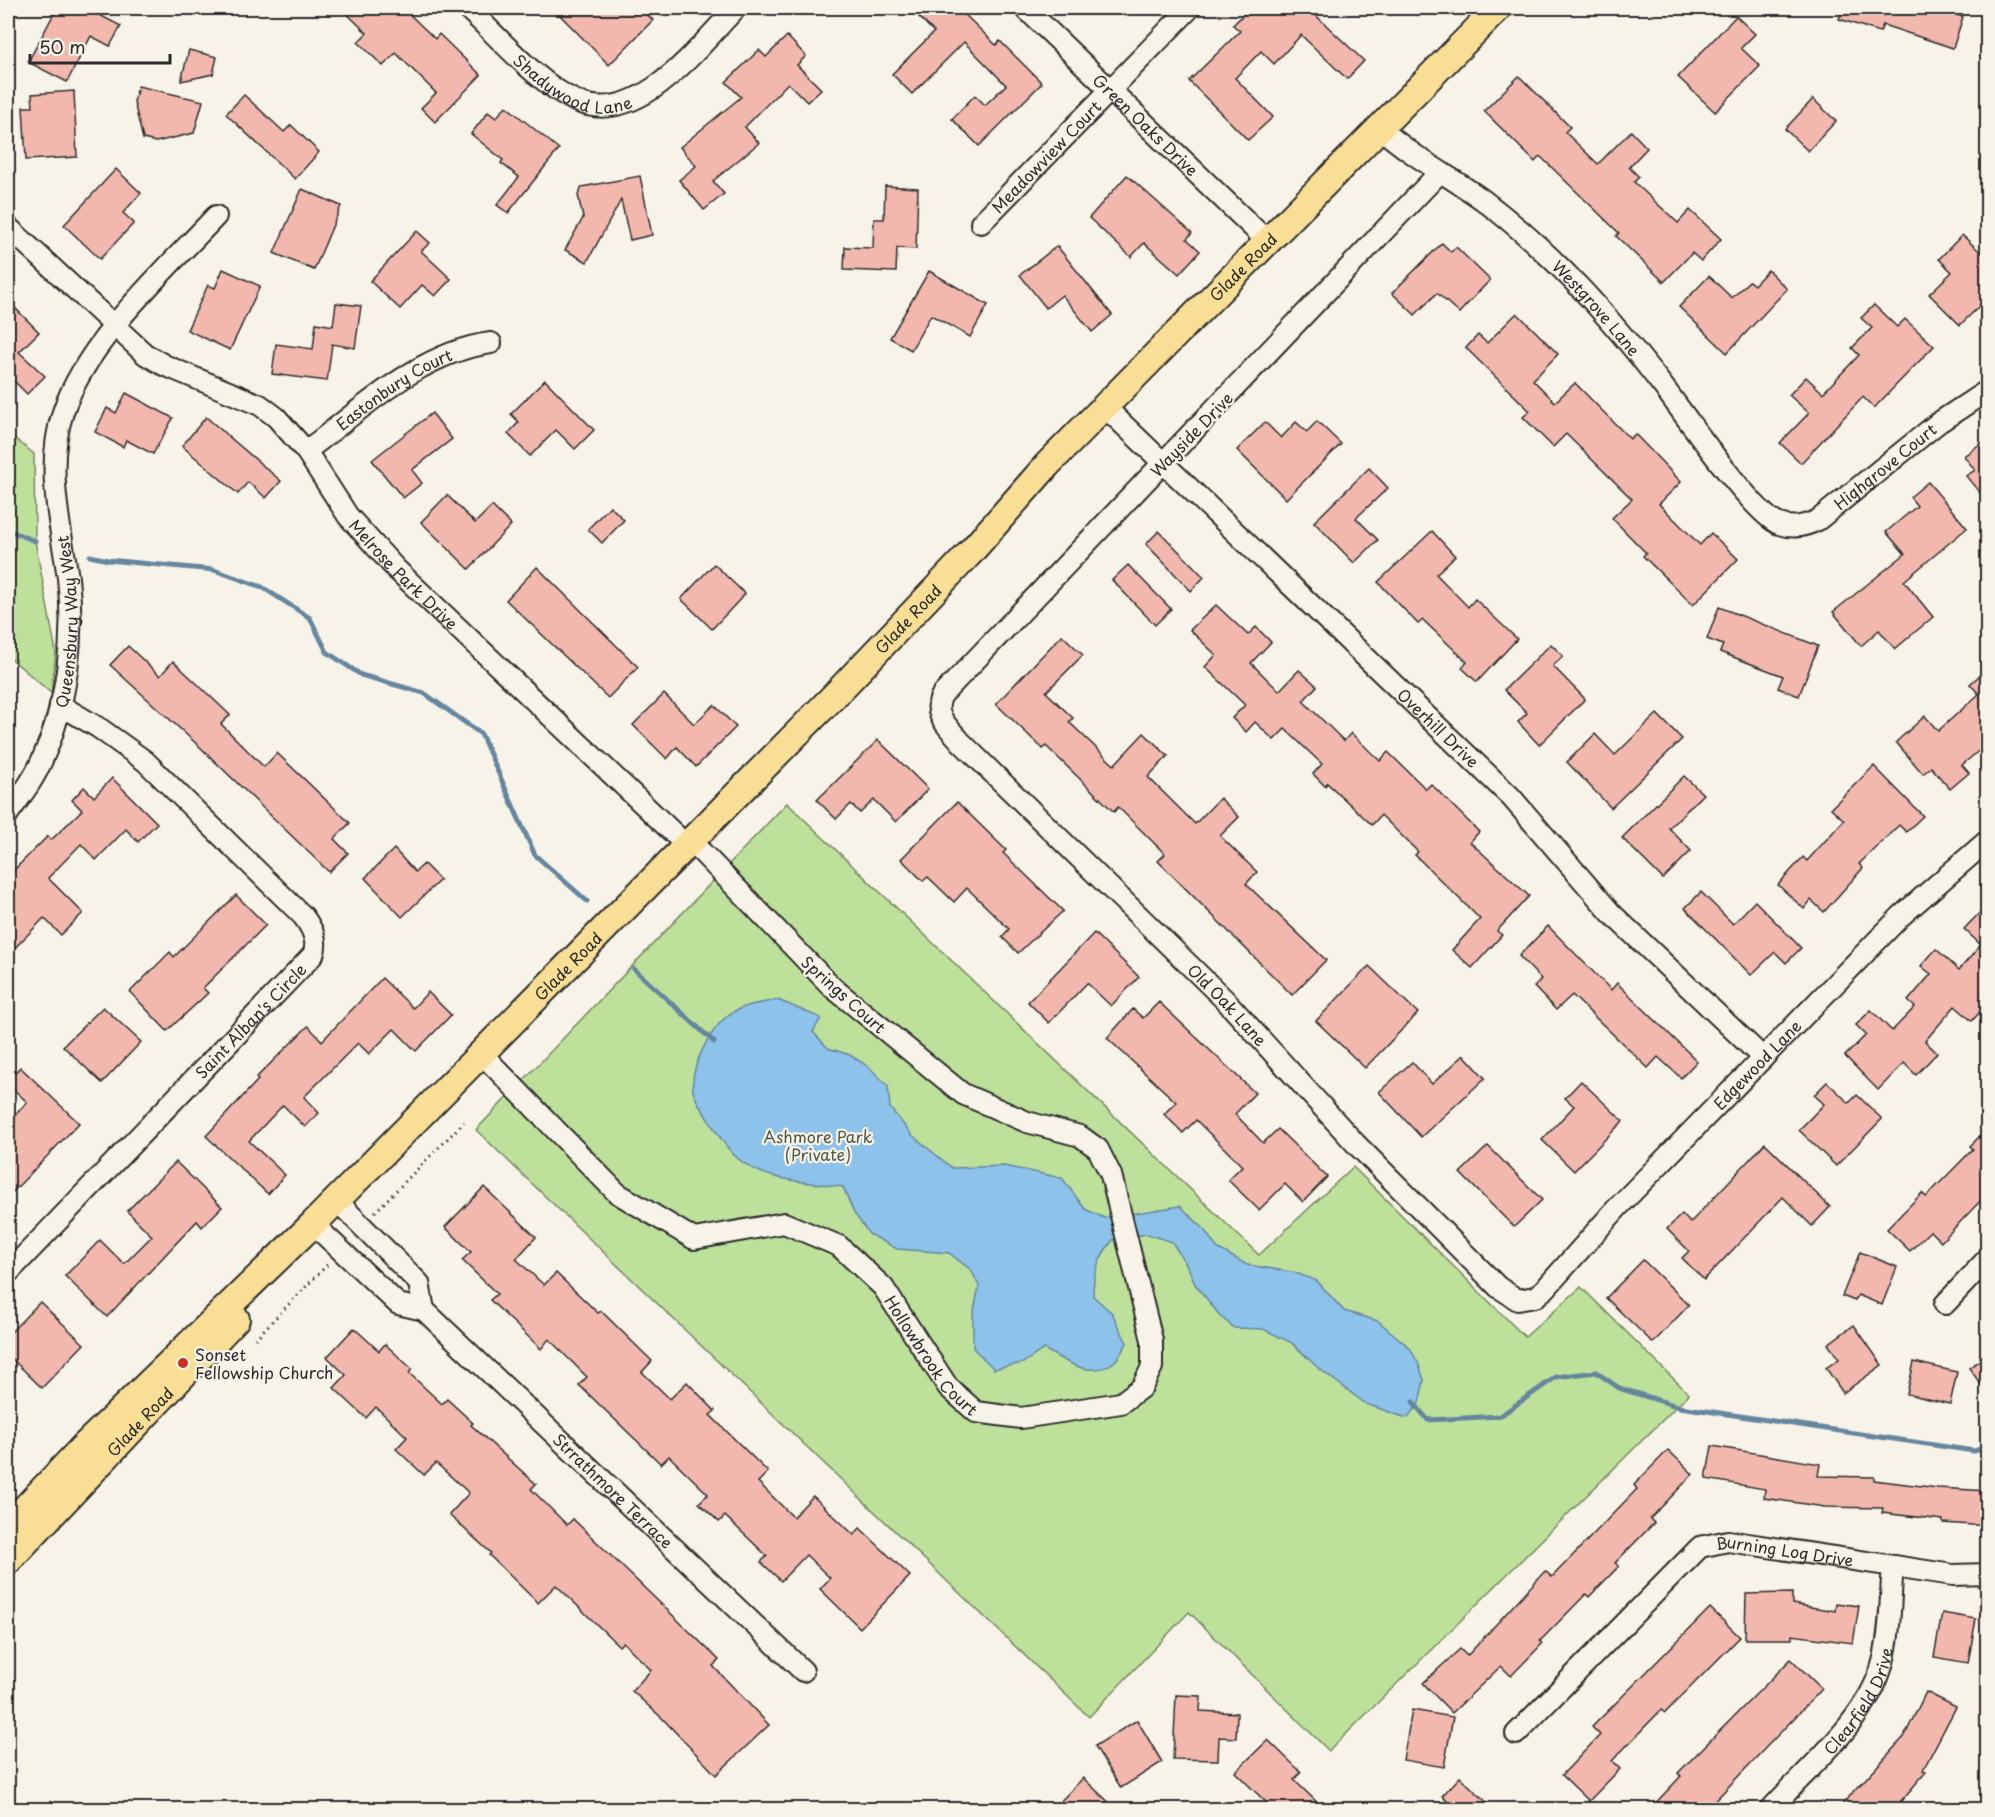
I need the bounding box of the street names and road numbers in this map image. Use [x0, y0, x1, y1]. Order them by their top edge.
street label: Shadywood Lane [508, 48, 635, 119]
street label: Green Oaks Drive [1088, 68, 1204, 181]
street label: Meadowview Court [985, 94, 1107, 218]
street label: Glade Road [1203, 227, 1282, 306]
street label: Westgrove Lane [1547, 254, 1646, 360]
street label: Eastonbury Court [331, 342, 456, 436]
street label: Wayside Drive [1144, 386, 1238, 482]
street label: Highgrove Court [1828, 417, 1942, 515]
street label: Melrose Park Drive [344, 513, 464, 634]
street label: Queensbury Way West [48, 534, 82, 710]
street label: Glade Road [869, 578, 947, 659]
street label: Overhill Drive [1392, 682, 1485, 773]
street label: Glade Road [528, 926, 607, 1006]
street label: Springs Court [797, 950, 892, 1039]
street label: Saint Alban's Circle [189, 957, 311, 1083]
street label: Old Oak Lane [1182, 958, 1273, 1051]
street label: Edgewood Lane [1707, 1014, 1806, 1115]
street label: Hollowbrook Court [879, 1290, 984, 1421]
street label: Glade Road [101, 1381, 179, 1461]
street label: Strrathmore Terrace [548, 1427, 679, 1554]
street label: Burning Log Drive [1713, 1529, 1855, 1572]
street label: Clearfield Drive [1817, 1645, 1898, 1760]

